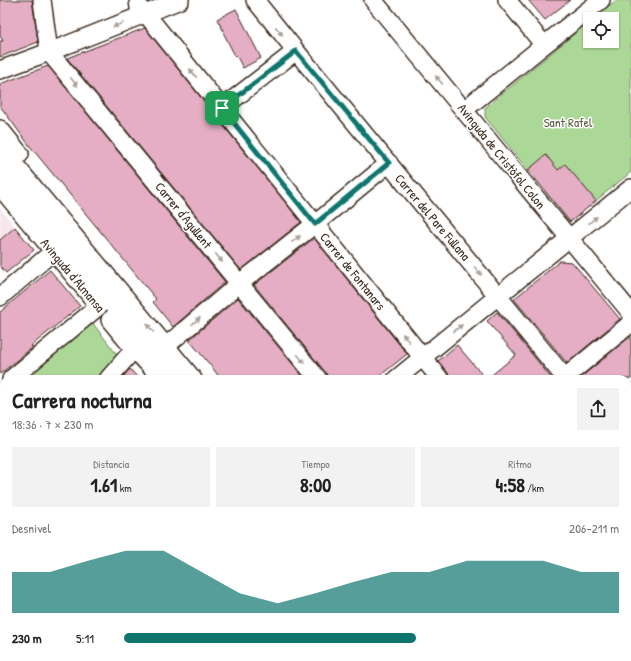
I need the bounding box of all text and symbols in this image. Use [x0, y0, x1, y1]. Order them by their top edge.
map controls [583, 12, 619, 48]
button: locate [583, 12, 619, 48]
one-way arrow [111, 22, 123, 28]
one-way arrow [275, 25, 284, 36]
one-way arrow [189, 67, 198, 78]
one-way arrow [435, 74, 444, 85]
one-way arrow [70, 77, 79, 87]
pin [205, 91, 239, 125]
icon: arrive [211, 97, 233, 119]
street label: Avinguda de Cristòfol Colon [454, 100, 550, 213]
park label: Sant Rafel [544, 113, 593, 131]
street label: Carrer del Pare Fullana [391, 170, 475, 264]
street label: Carrer d'Agullent [151, 178, 217, 253]
one-way arrow [587, 215, 598, 224]
street label: Carrer de Fontanars [316, 228, 390, 314]
street label: Avinguda d'Almansa [37, 234, 109, 316]
one-way arrow [291, 234, 302, 243]
one-way arrow [215, 253, 224, 263]
one-way arrow [473, 266, 482, 277]
one-way arrow [191, 317, 200, 326]
one-way arrow [146, 322, 155, 333]
one-way arrow [453, 323, 464, 332]
one-way arrow [402, 332, 411, 343]
one-way arrow [297, 353, 306, 364]
text: Carrera nocturna [12, 385, 151, 415]
button: share [577, 388, 619, 430]
text: 18:36 · 7 × 230 m [12, 415, 93, 433]
text: Distancia [93, 457, 129, 471]
text: Tiempo [301, 457, 330, 471]
text: Ritmo [508, 457, 531, 471]
text: 1.61 [90, 471, 117, 498]
text: 8:00 [300, 471, 331, 498]
text: 4:58 [496, 471, 525, 498]
text: km [117, 481, 132, 495]
text: /km [525, 481, 544, 495]
text: Desnivel [12, 519, 51, 537]
text: 206–211 m [569, 519, 619, 537]
text: 230 m [12, 629, 42, 647]
text: 5:11 [76, 629, 94, 647]

